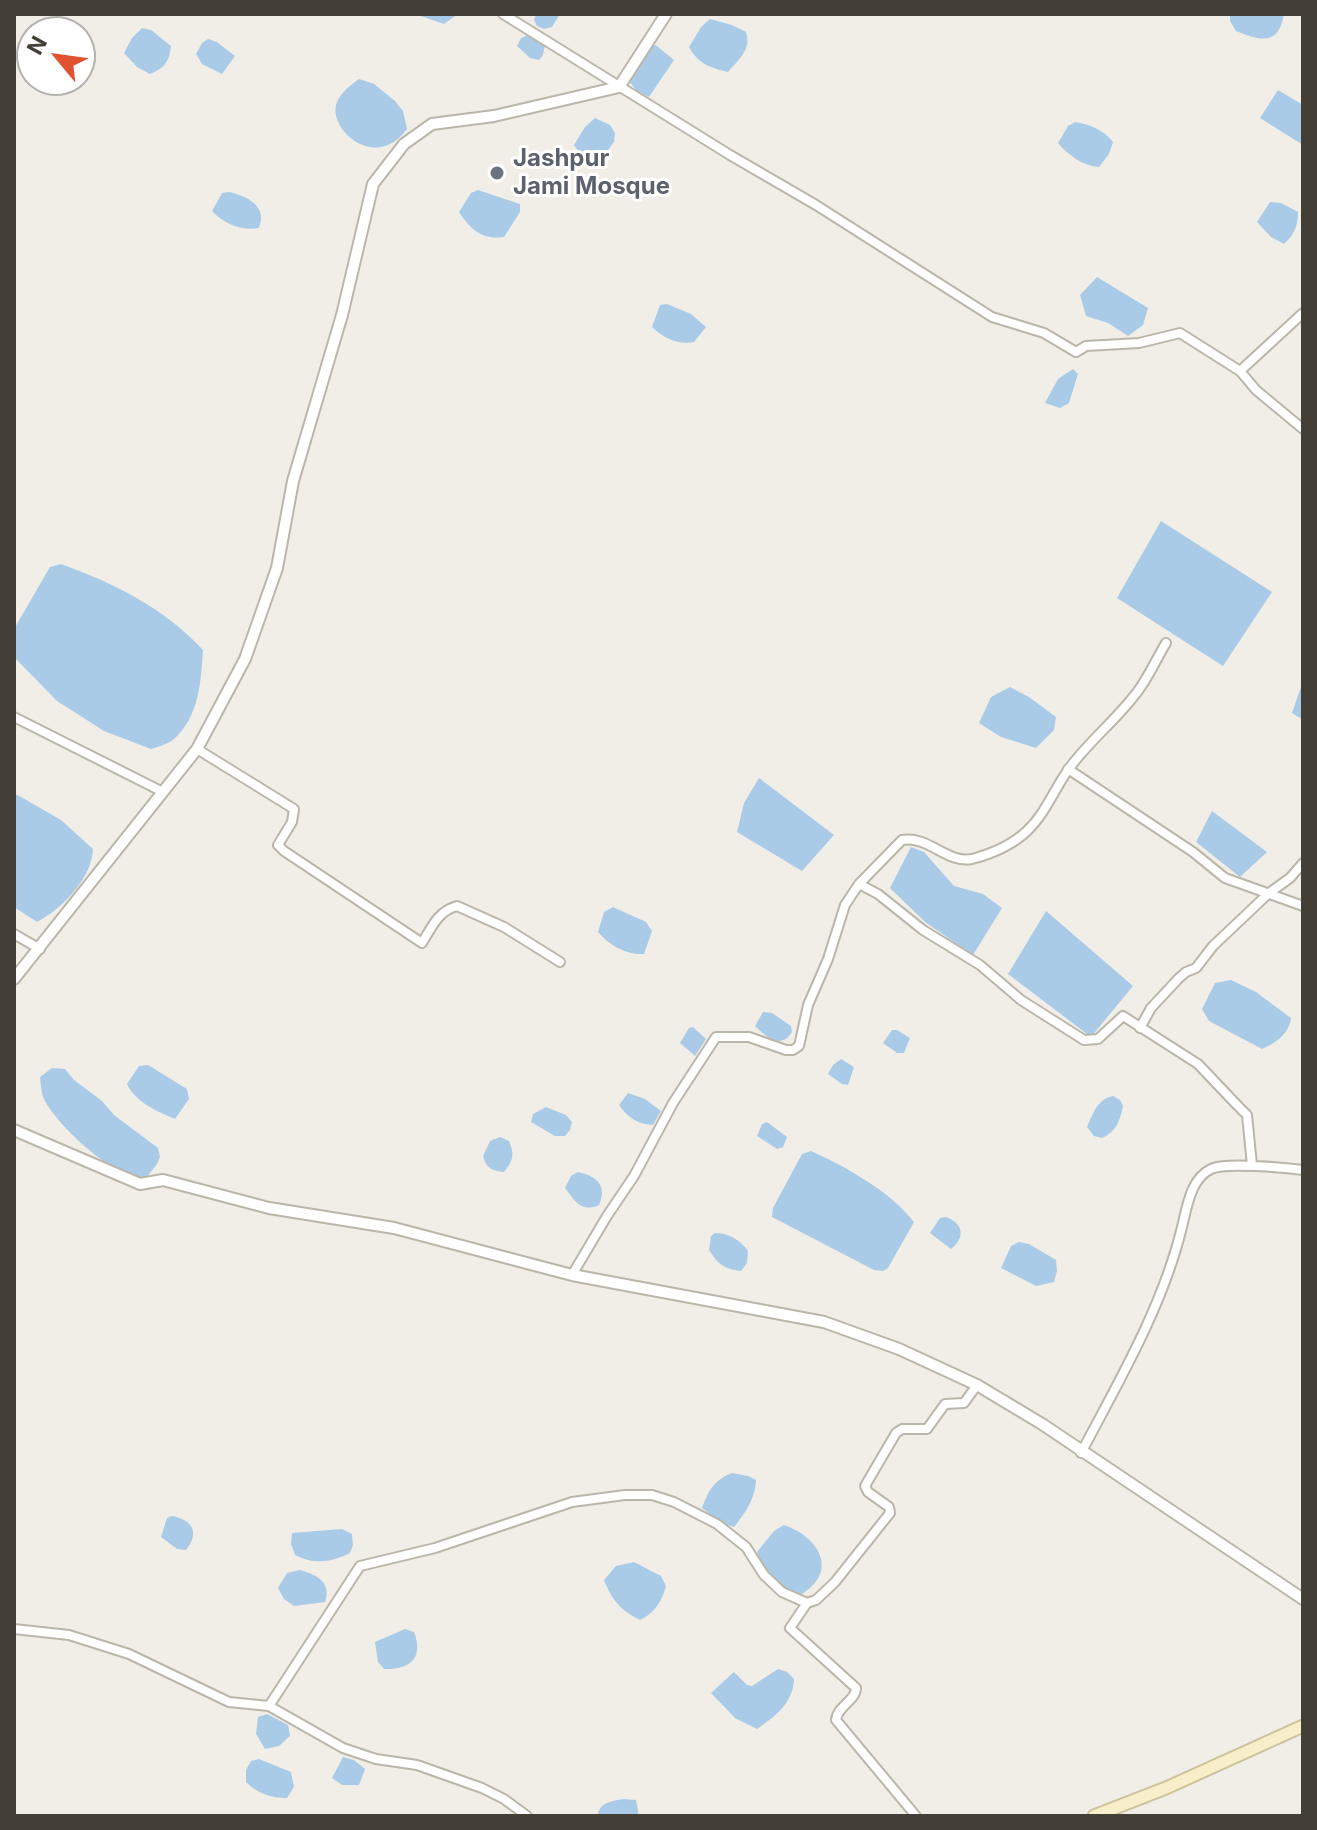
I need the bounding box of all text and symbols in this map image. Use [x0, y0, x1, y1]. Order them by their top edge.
north arrow [16, 16, 96, 96]
text: N [21, 32, 52, 59]
place label: Jashpur Jami Mosque [513, 145, 670, 201]
marker: Jashpur Jami Mosque [488, 164, 506, 182]

